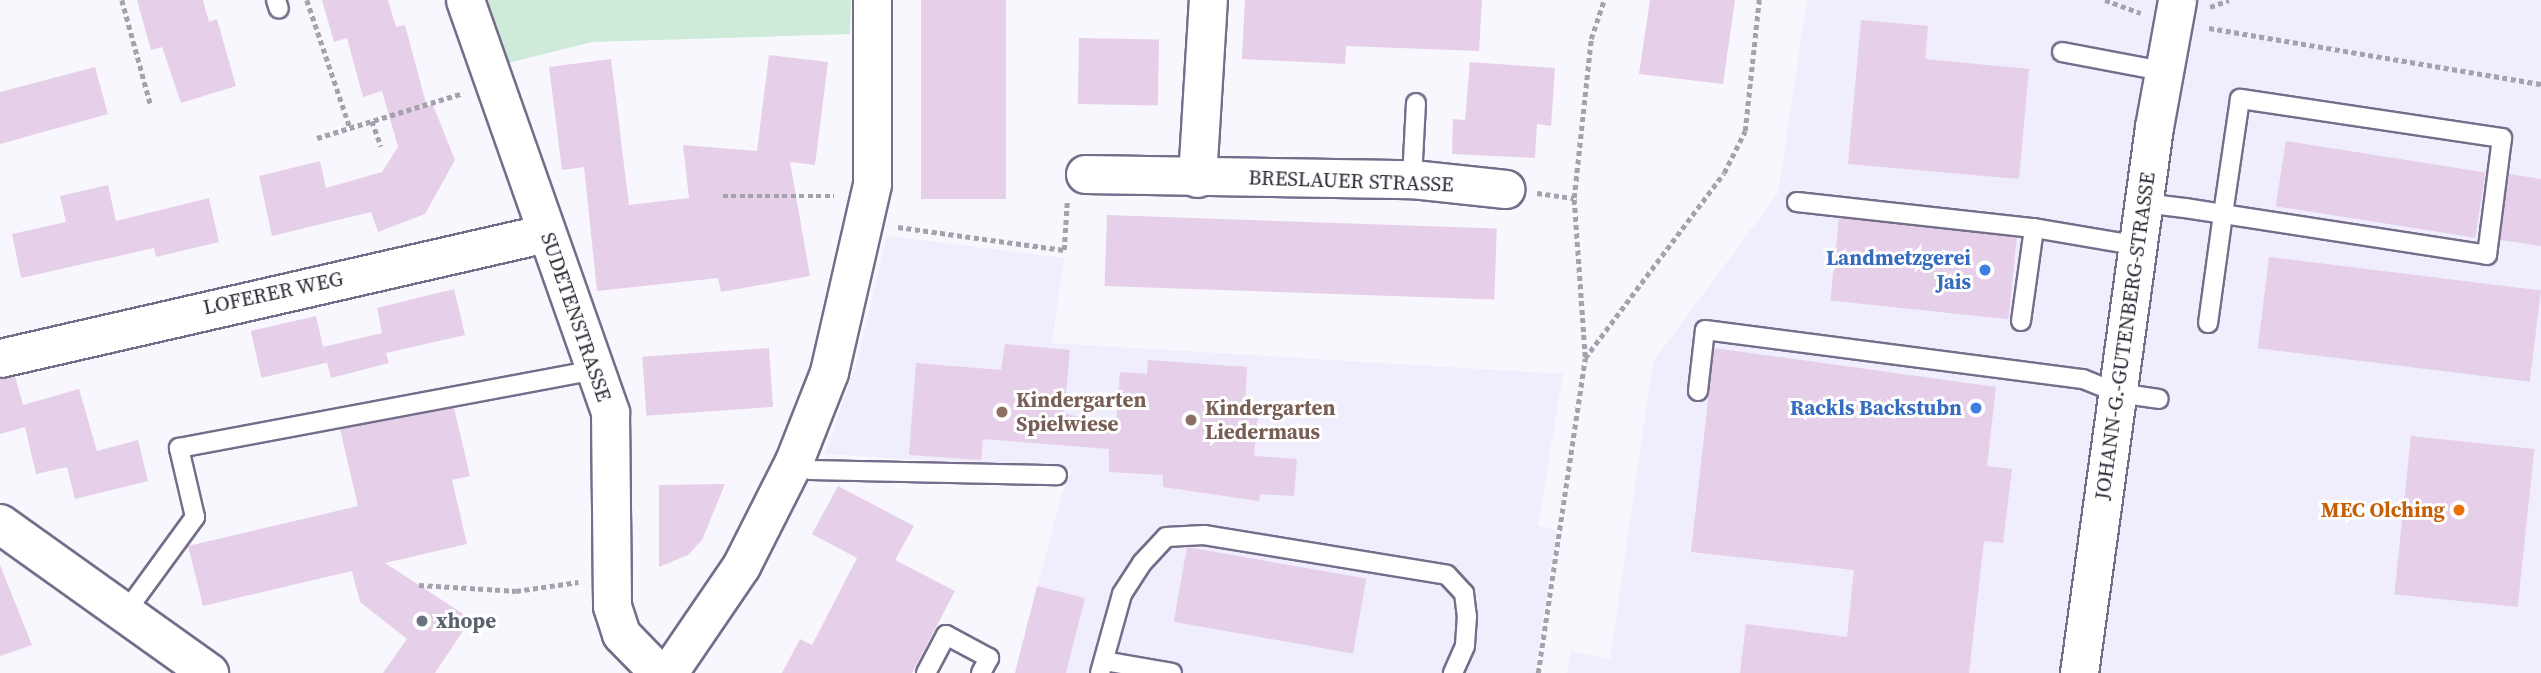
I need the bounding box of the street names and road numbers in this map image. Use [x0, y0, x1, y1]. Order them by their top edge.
street label: BRESLAUER STRASSE [1248, 165, 1454, 197]
street label: JOHANN-G.-GUTENBERG-STRASSE [2090, 171, 2160, 501]
street label: SUDETENSTRASSE [535, 229, 617, 405]
street label: LOFERER WEG [200, 266, 346, 320]

